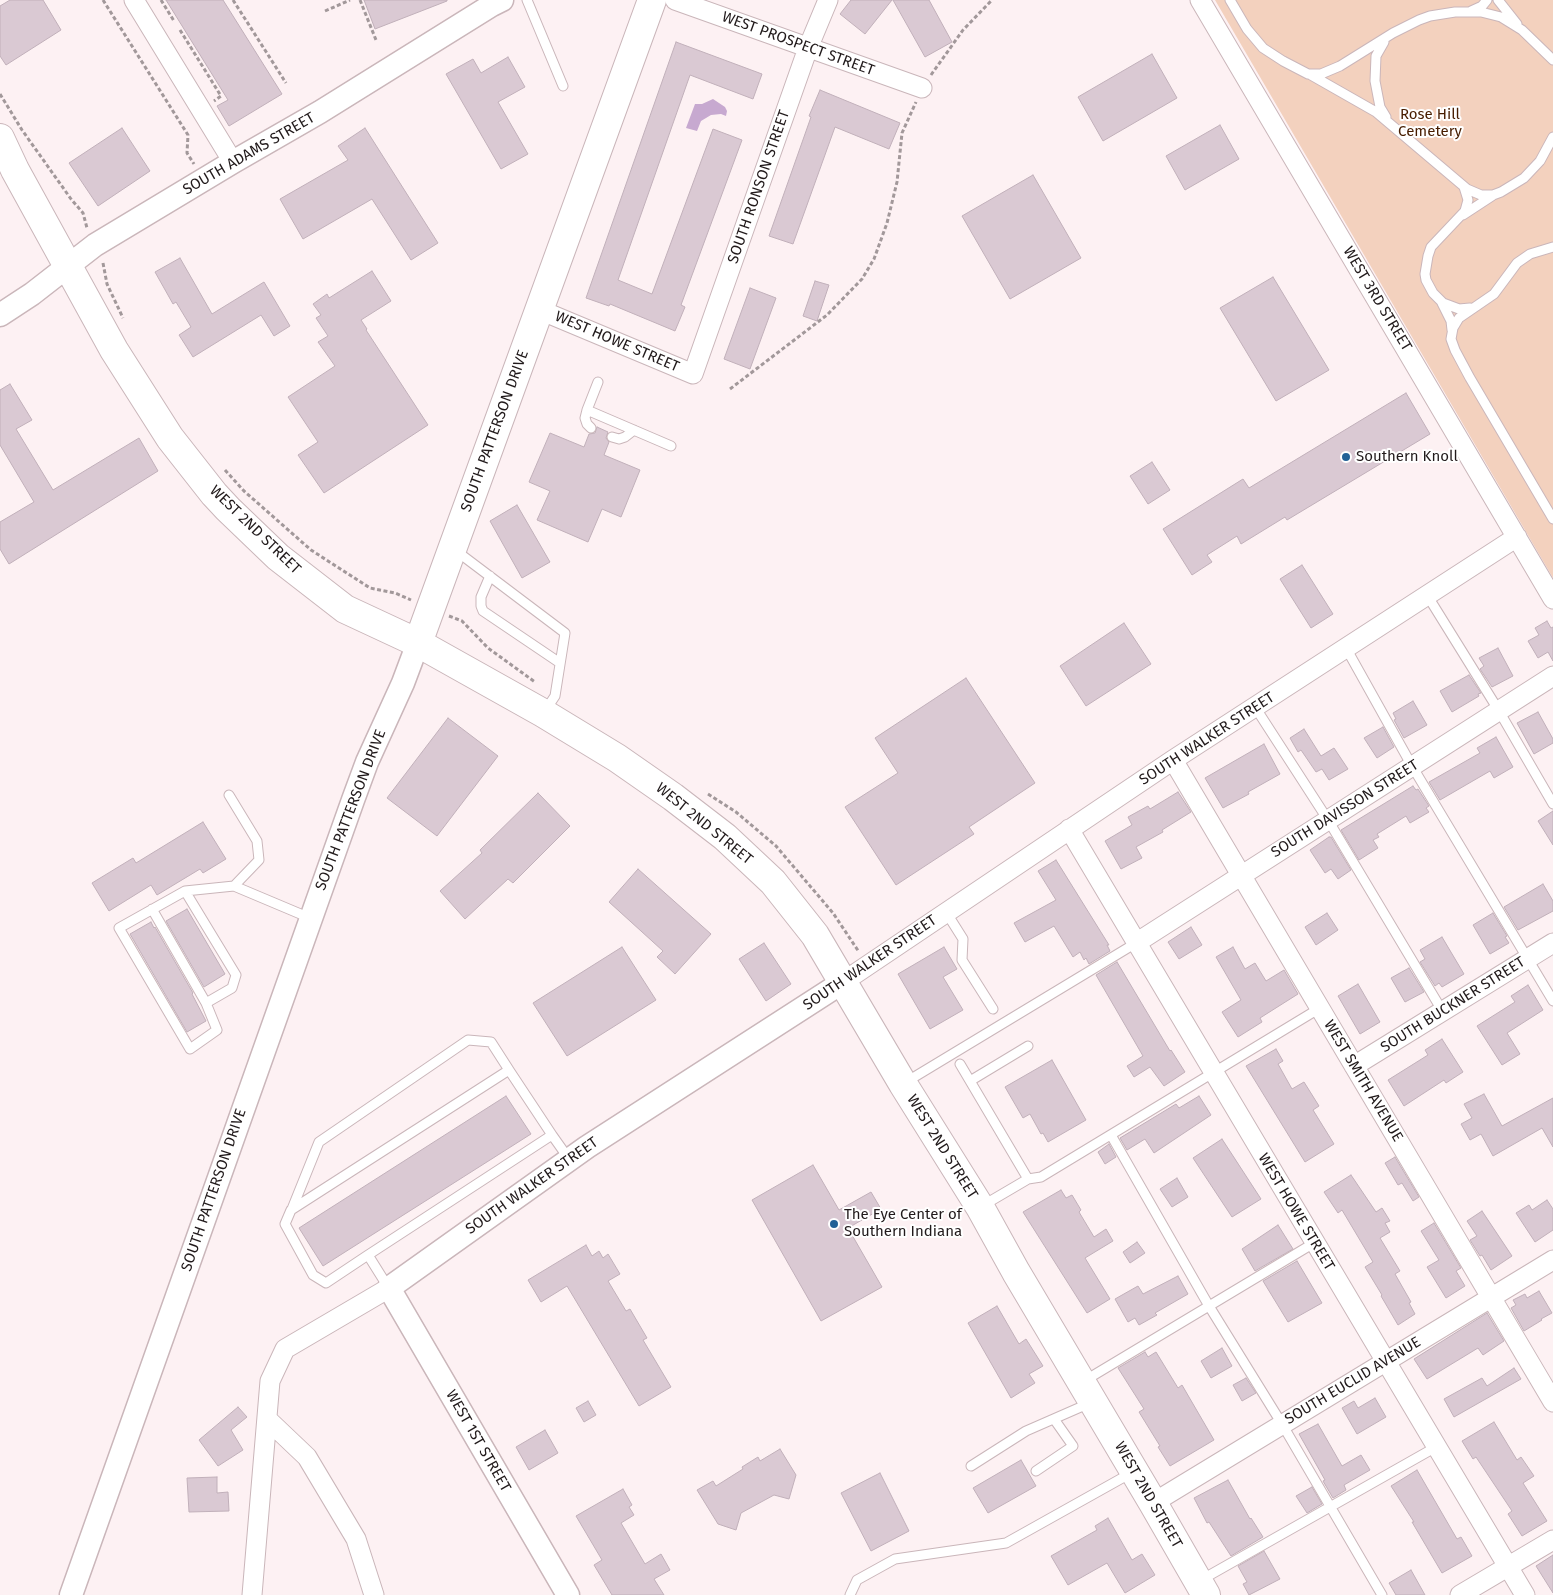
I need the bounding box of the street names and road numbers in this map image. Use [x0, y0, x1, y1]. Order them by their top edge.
street label: WEST PROSPECT STREET [719, 8, 877, 80]
street label: SOUTH RONSON STREET [724, 108, 794, 266]
street label: SOUTH ADAMS STREET [180, 109, 318, 199]
street label: WEST 3RD STREET [1339, 244, 1415, 354]
street label: WEST HOWE STREET [552, 308, 682, 376]
street label: SOUTH PATTERSON DRIVE [457, 348, 533, 514]
street label: WEST 2ND STREET [206, 482, 304, 578]
street label: SOUTH WALKER STREET [1136, 689, 1278, 789]
street label: SOUTH PATTERSON DRIVE [312, 727, 390, 893]
street label: SOUTH DAVISSON STREET [1268, 756, 1422, 862]
street label: WEST 2ND STREET [652, 779, 756, 869]
street label: SOUTH WALKER STREET [800, 912, 940, 1014]
street label: SOUTH BUCKNER STREET [1378, 953, 1528, 1057]
street label: WEST SMITH AVENUE [1320, 1017, 1406, 1145]
street label: WEST 2ND STREET [903, 1092, 981, 1202]
street label: SOUTH PATTERSON DRIVE [178, 1106, 250, 1274]
street label: SOUTH WALKER STREET [462, 1134, 602, 1238]
street label: WEST HOWE STREET [1254, 1150, 1338, 1274]
street label: SOUTH EUCLID AVENUE [1282, 1333, 1424, 1429]
street label: WEST 1ST STREET [442, 1387, 514, 1495]
street label: WEST 2ND STREET [1110, 1439, 1186, 1551]

